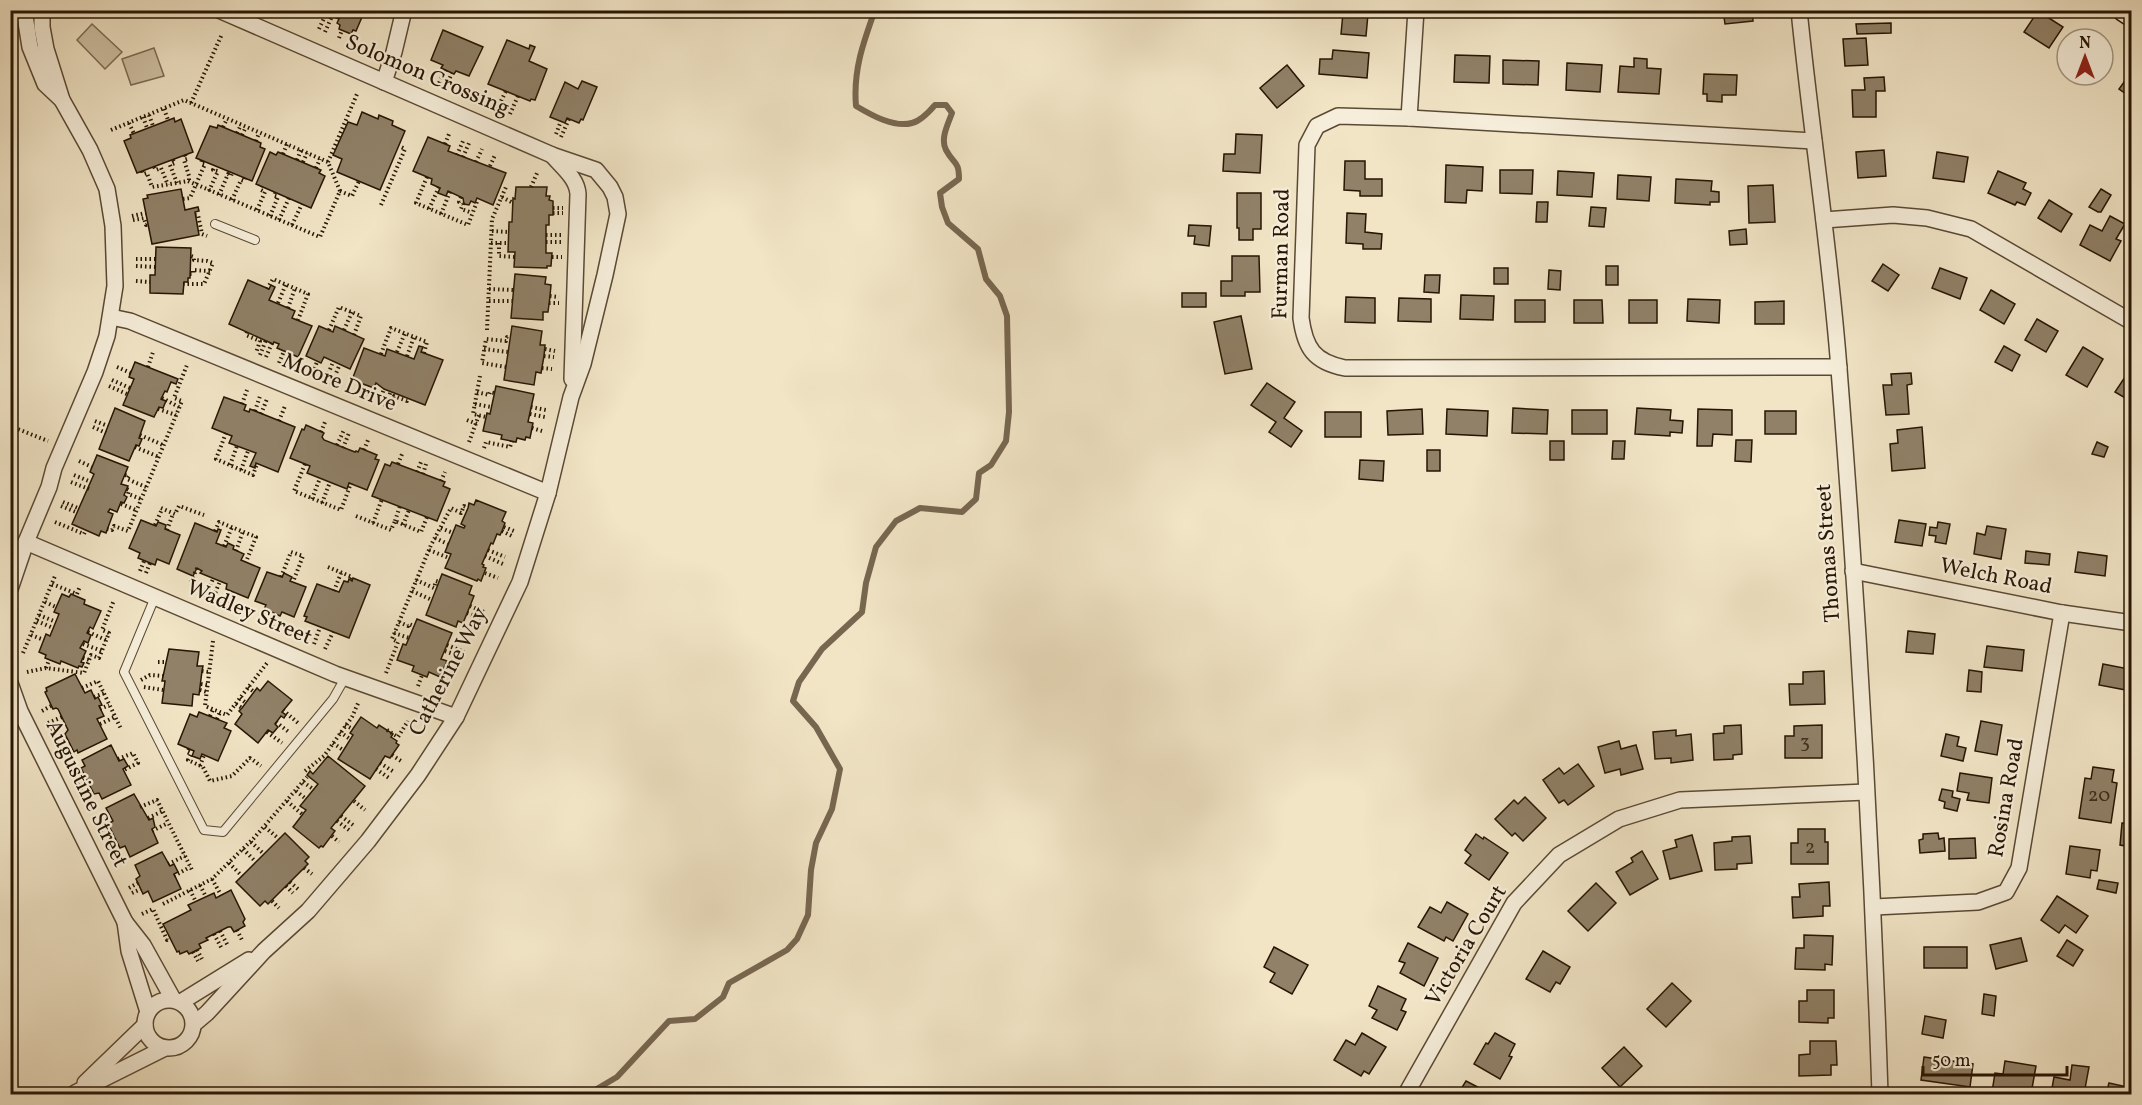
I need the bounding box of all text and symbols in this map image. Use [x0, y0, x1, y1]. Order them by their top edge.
street label: Solomon Crossing [340, 27, 514, 125]
north arrow [2055, 27, 2115, 87]
text: N [2079, 33, 2091, 55]
street label: Furman Road [1265, 188, 1299, 320]
street label: Moore Drive [277, 346, 401, 420]
street label: Thomas Street [1809, 482, 1849, 623]
street label: Welch Road [1937, 551, 2055, 603]
street label: Wadley Street [181, 573, 317, 654]
street label: Catherine Way [402, 602, 496, 742]
street label: Augustine Street [37, 715, 135, 873]
house number: 3 [1800, 729, 1810, 757]
street label: Rosina Road [1981, 736, 2033, 860]
house number: 20 [2088, 782, 2110, 810]
house number: 2 [1805, 834, 1815, 862]
street label: Victoria Court [1419, 879, 1516, 1012]
scale bar [1923, 1039, 2067, 1077]
text: 50 m [1932, 1049, 1971, 1074]

